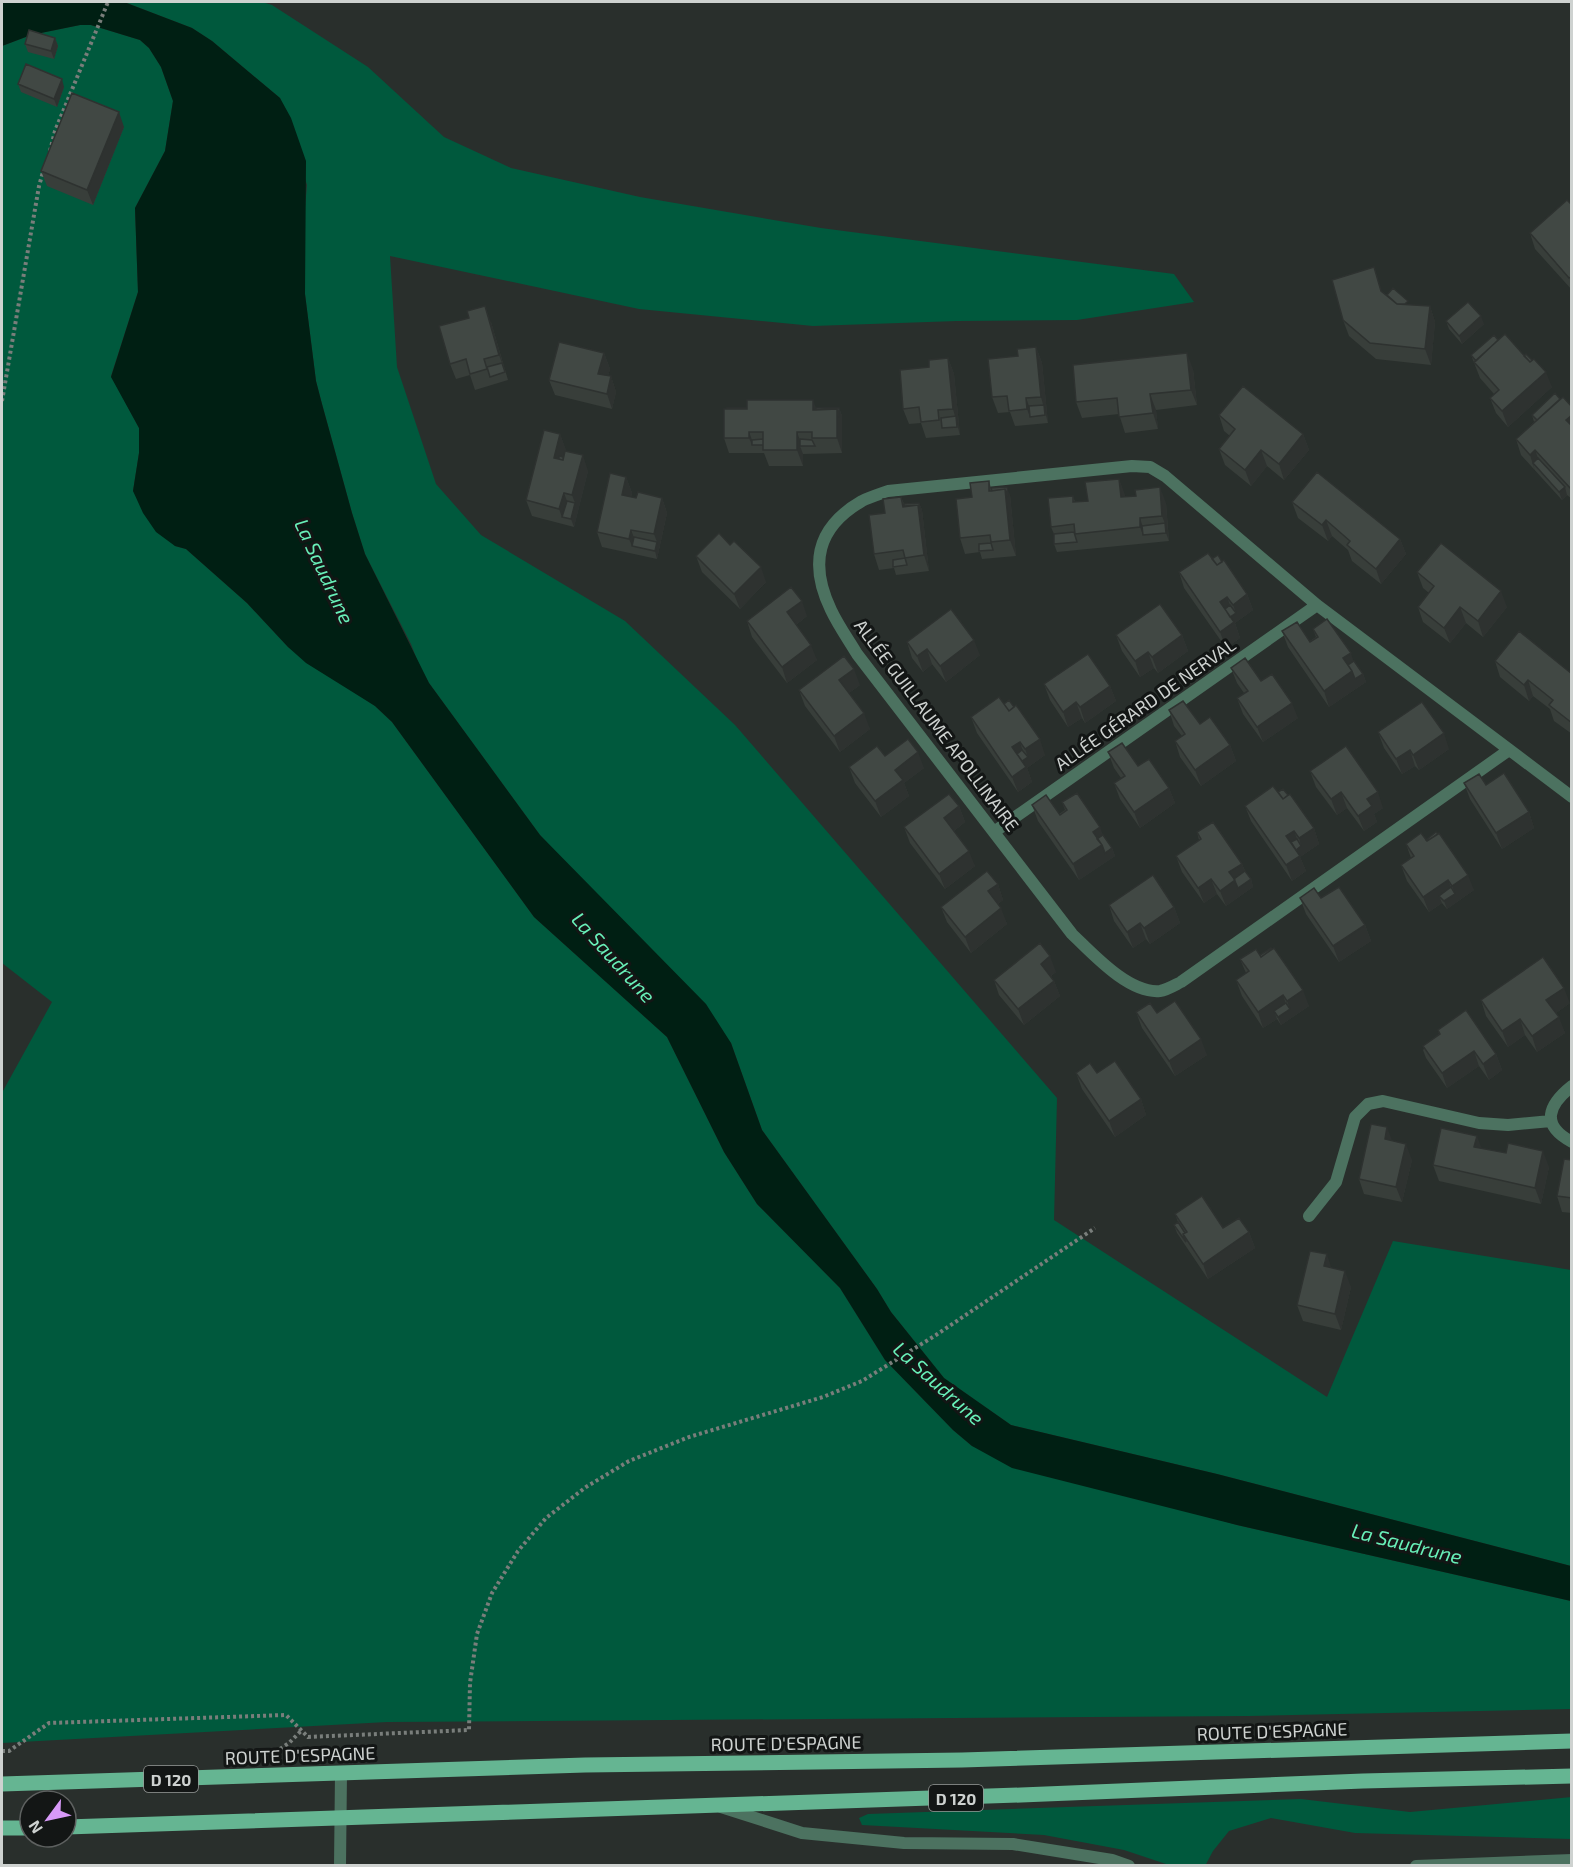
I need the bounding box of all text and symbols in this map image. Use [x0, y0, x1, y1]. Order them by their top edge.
water label: La Saudrune [290, 515, 360, 628]
street label: ALLÉE GUILLAUME APOLLINAIRE [850, 615, 1024, 835]
street label: ALLÉE GÉRARD DE NERVAL [1050, 633, 1240, 775]
water label: La Saudrune [567, 907, 661, 1007]
water label: La Saudrune [889, 1336, 989, 1430]
water label: La Saudrune [1349, 1518, 1465, 1568]
street label: ROUTE D'ESPAGNE [1196, 1717, 1348, 1745]
street label: ROUTE D'ESPAGNE [710, 1731, 862, 1755]
street label: ROUTE D'ESPAGNE [224, 1741, 376, 1769]
road number: D 120 [144, 1766, 198, 1792]
road number: D 120 [929, 1785, 983, 1811]
north arrow [18, 1789, 78, 1849]
text: N [24, 1817, 46, 1837]

